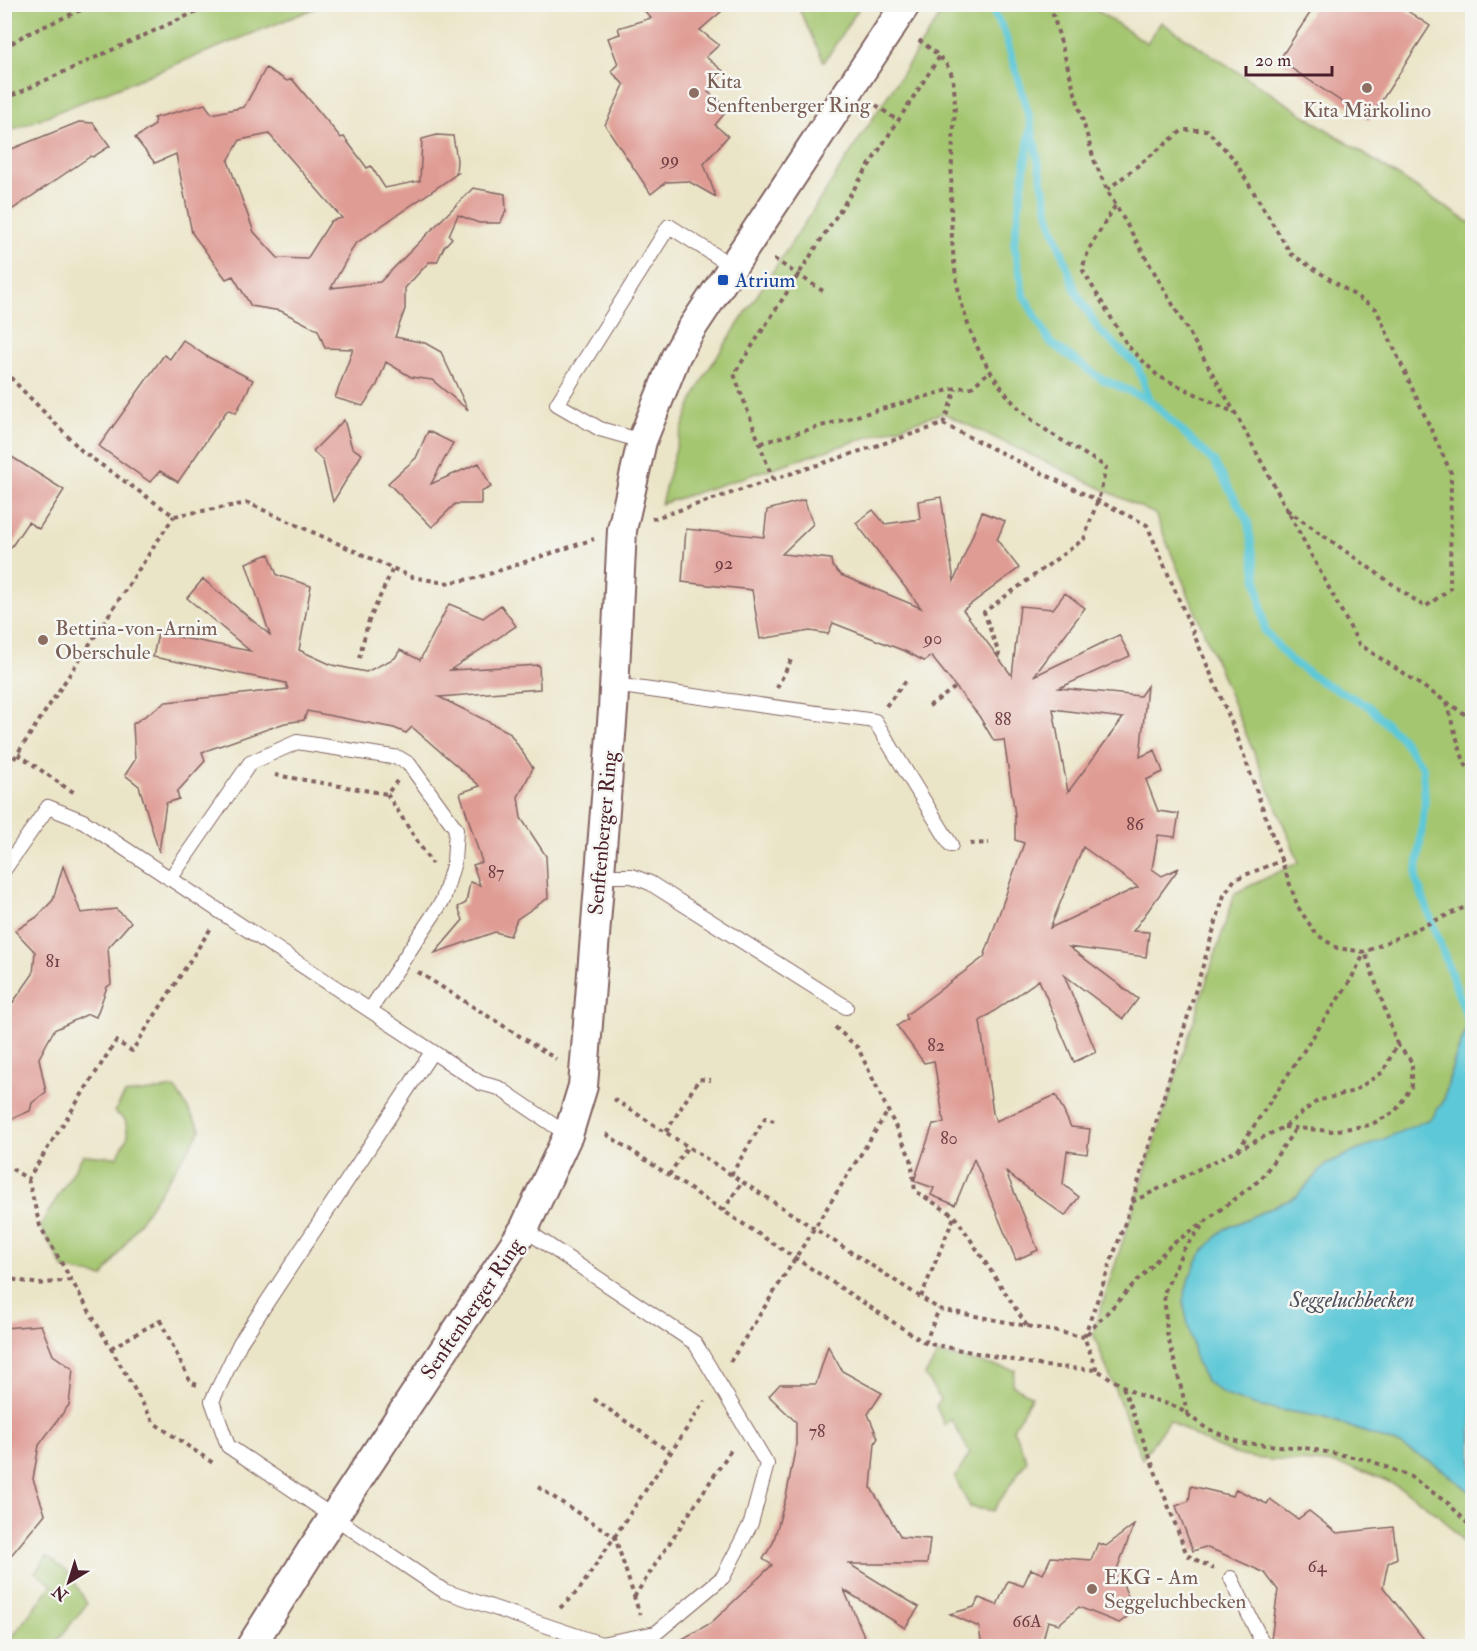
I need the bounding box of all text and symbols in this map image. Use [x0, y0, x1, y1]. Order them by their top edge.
scale bar [1246, 39, 1332, 77]
text: 20 m [1255, 49, 1291, 72]
place label: Kita Senftenberger Ring [706, 68, 871, 119]
marker: Kita Märkolino [1360, 81, 1374, 95]
marker: Kita Senftenberger Ring [687, 86, 701, 100]
place label: Kita Märkolino [1303, 97, 1431, 124]
house number: 99 [659, 148, 679, 171]
place label: Atrium [734, 267, 796, 294]
marker: Atrium [716, 273, 730, 287]
house number: 92 [713, 552, 733, 575]
place label: Bettina-von-Arnim Oberschule [55, 615, 218, 666]
house number: 90 [922, 627, 942, 650]
marker: Bettina-von-Arnim Oberschule [36, 633, 50, 647]
house number: 88 [995, 708, 1011, 731]
street label: Senftenberger Ring [582, 749, 624, 916]
house number: 86 [1126, 813, 1145, 836]
house number: 87 [488, 861, 504, 884]
house number: 81 [46, 950, 60, 973]
house number: 82 [927, 1034, 945, 1057]
house number: 80 [940, 1127, 958, 1150]
street label: Senftenberger Ring [415, 1233, 530, 1385]
water label: Seggeluchbecken [1288, 1286, 1415, 1314]
house number: 78 [809, 1420, 825, 1443]
north arrow [39, 1552, 99, 1612]
house number: 64 [1308, 1555, 1328, 1578]
place label: EKG - Am Seggeluchbecken [1104, 1564, 1247, 1615]
text: N [48, 1580, 73, 1606]
marker: EKG - Am Seggeluchbecken [1085, 1582, 1099, 1596]
house number: 66A [1012, 1610, 1042, 1633]

